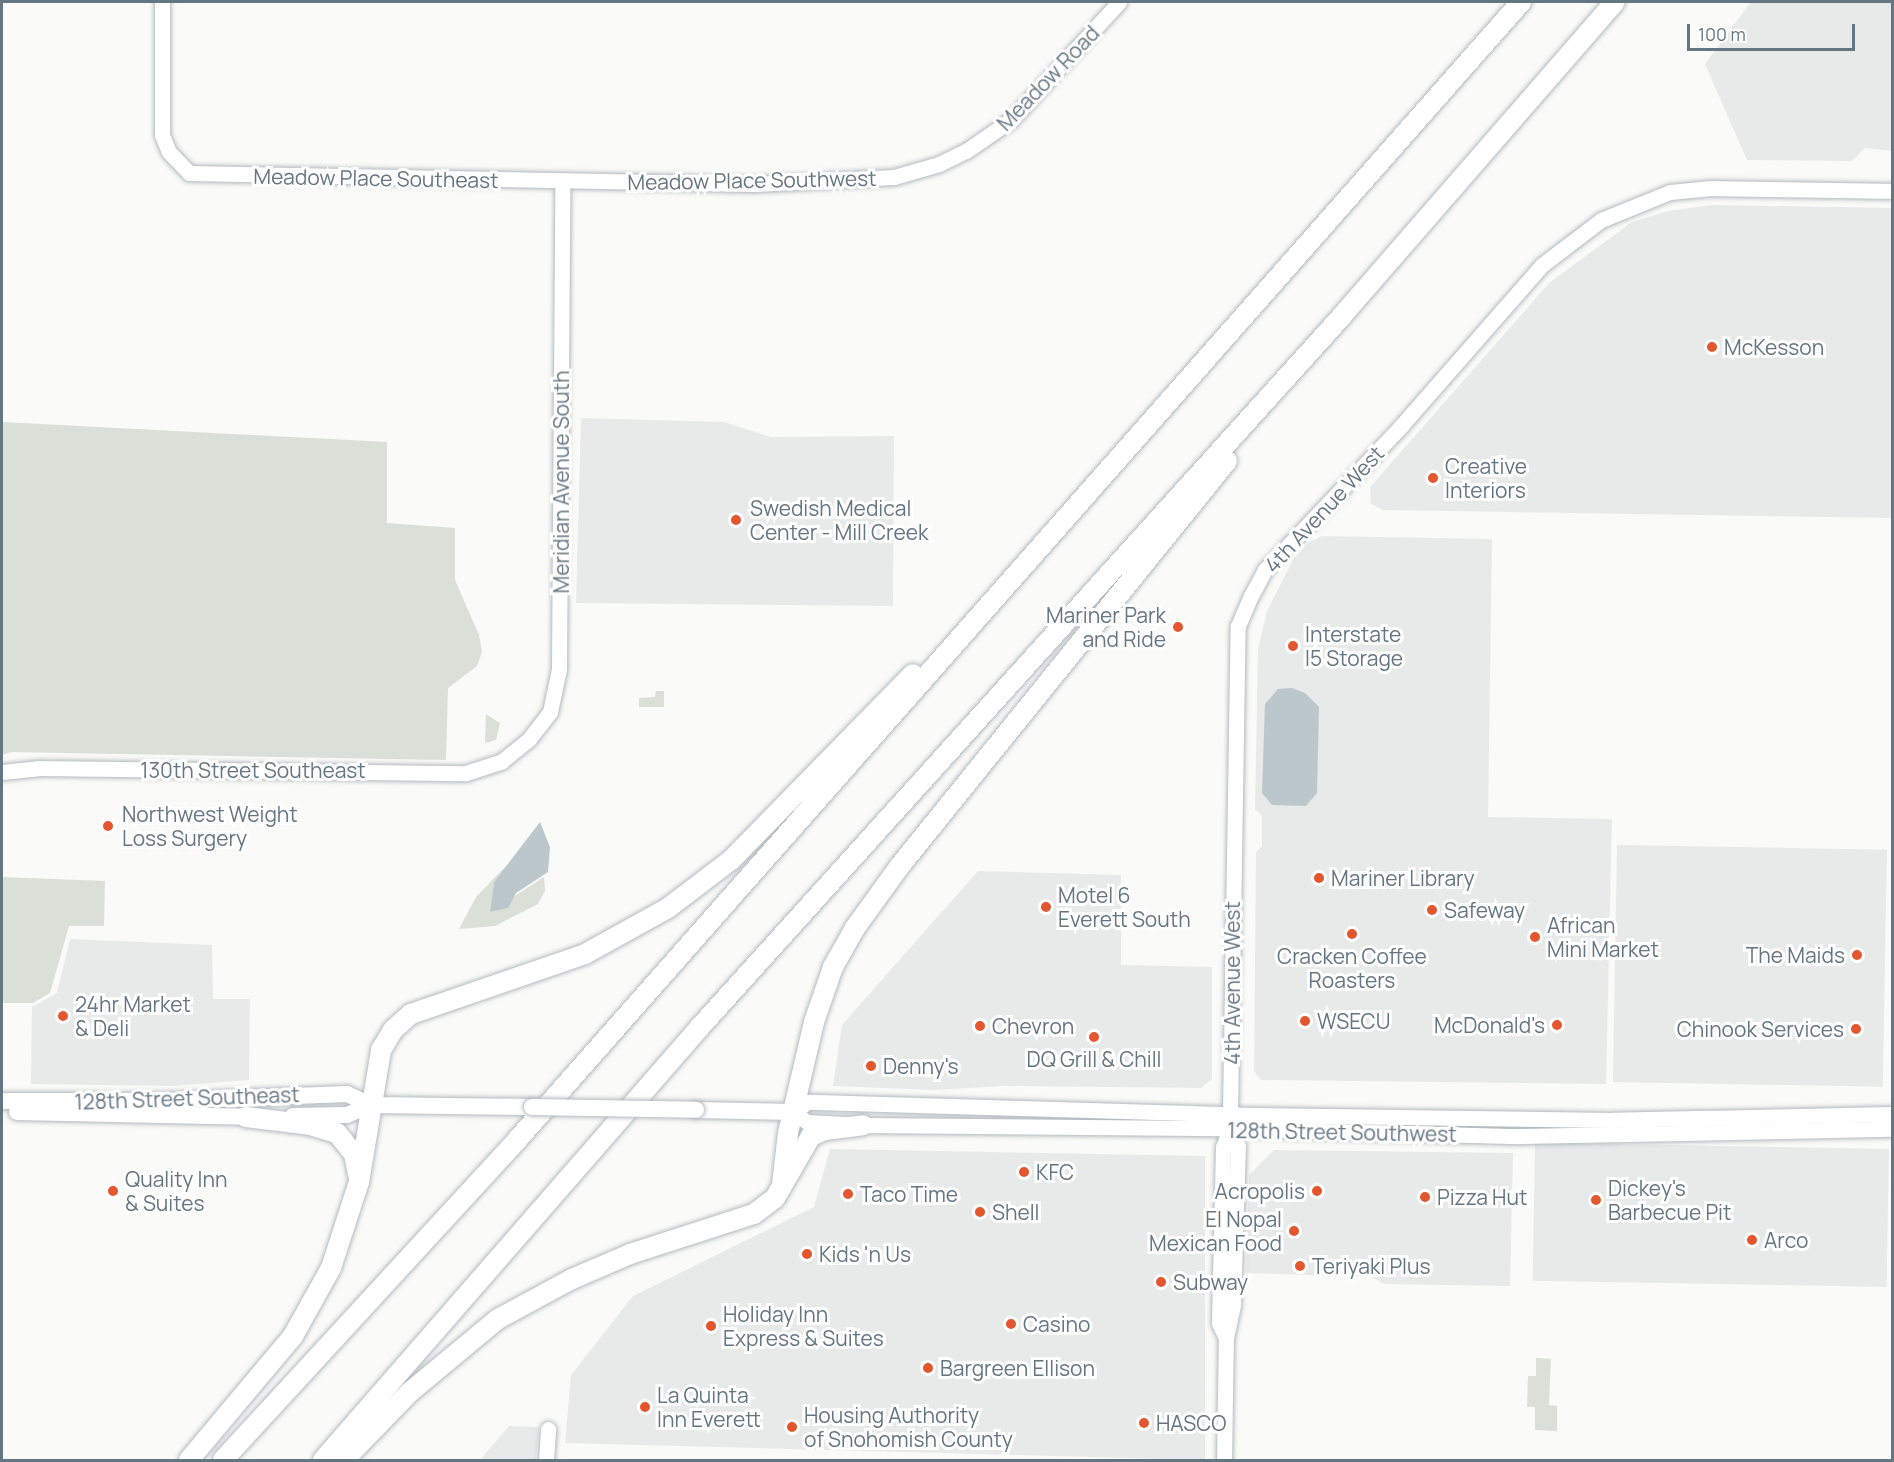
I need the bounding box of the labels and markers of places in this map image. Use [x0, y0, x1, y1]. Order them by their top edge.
place label: McKesson [1724, 334, 1824, 360]
marker: McKesson [1705, 340, 1719, 354]
place label: Creative Interiors [1445, 453, 1527, 503]
marker: Creative Interiors [1426, 471, 1440, 485]
place label: Swedish Medical Center - Mill Creek [750, 495, 928, 545]
marker: Swedish Medical Center - Mill Creek [727, 511, 745, 529]
place label: Mariner Park and Ride [1046, 602, 1166, 652]
marker: Mariner Park and Ride [1171, 620, 1185, 634]
place label: Interstate I5 Storage [1305, 621, 1403, 671]
marker: Interstate I5 Storage [1286, 639, 1300, 653]
place label: Northwest Weight Loss Surgery [122, 801, 298, 851]
marker: Northwest Weight Loss Surgery [99, 817, 117, 835]
place label: Mariner Library [1331, 865, 1475, 891]
marker: Mariner Library [1312, 871, 1326, 885]
place label: Motel 6 Everett South [1058, 882, 1191, 932]
place label: Safeway [1444, 897, 1525, 923]
marker: Motel 6 Everett South [1039, 900, 1053, 914]
marker: Safeway [1425, 903, 1439, 917]
place label: African Mini Market [1547, 912, 1659, 962]
marker: Cracken Coffee Roasters [1345, 927, 1359, 941]
marker: African Mini Market [1528, 930, 1542, 944]
place label: The Maids [1746, 942, 1845, 968]
place label: Cracken Coffee Roasters [1277, 943, 1427, 993]
marker: The Maids [1850, 948, 1864, 962]
place label: 24hr Market & Deli [75, 991, 191, 1041]
place label: WSECU [1317, 1008, 1390, 1034]
marker: 24hr Market & Deli [56, 1009, 70, 1023]
place label: McDonald's [1434, 1012, 1545, 1038]
place label: Chevron [992, 1013, 1074, 1039]
marker: WSECU [1298, 1014, 1312, 1028]
place label: Chinook Services [1677, 1016, 1844, 1042]
marker: McDonald's [1550, 1018, 1564, 1032]
marker: Chevron [973, 1019, 987, 1033]
marker: Chinook Services [1849, 1022, 1863, 1036]
marker: DQ Grill & Chill [1087, 1030, 1101, 1044]
place label: DQ Grill & Chill [1027, 1046, 1161, 1072]
place label: Denny's [883, 1053, 958, 1079]
marker: Denny's [864, 1059, 878, 1073]
place label: KFC [1036, 1159, 1074, 1185]
marker: KFC [1017, 1165, 1031, 1179]
place label: Quality Inn & Suites [125, 1166, 227, 1216]
place label: Dickey's Barbecue Pit [1608, 1175, 1731, 1225]
place label: Acropolis [1215, 1178, 1305, 1204]
place label: Taco Time [860, 1181, 958, 1207]
marker: Quality Inn & Suites [106, 1184, 120, 1198]
marker: Acropolis [1310, 1184, 1324, 1198]
place label: Pizza Hut [1437, 1184, 1527, 1210]
marker: Taco Time [841, 1187, 855, 1201]
marker: Pizza Hut [1418, 1190, 1432, 1204]
marker: Dickey's Barbecue Pit [1589, 1193, 1603, 1207]
place label: Shell [992, 1199, 1040, 1225]
marker: Shell [973, 1205, 987, 1219]
place label: El Nopal Mexican Food [1149, 1206, 1282, 1256]
marker: El Nopal Mexican Food [1287, 1224, 1301, 1238]
place label: Arco [1764, 1227, 1808, 1253]
marker: Arco [1745, 1233, 1759, 1247]
place label: Kids 'n Us [819, 1241, 911, 1267]
marker: Kids 'n Us [800, 1247, 814, 1261]
place label: Teriyaki Plus [1312, 1253, 1431, 1279]
marker: Teriyaki Plus [1293, 1259, 1307, 1273]
place label: Subway [1173, 1269, 1248, 1295]
marker: Subway [1154, 1275, 1168, 1289]
place label: Holiday Inn Express & Suites [723, 1301, 884, 1351]
place label: Casino [1023, 1311, 1090, 1337]
marker: Casino [1004, 1317, 1018, 1331]
marker: Holiday Inn Express & Suites [704, 1319, 718, 1333]
place label: Bargreen Ellison [940, 1355, 1095, 1381]
marker: Bargreen Ellison [921, 1361, 935, 1375]
place label: La Quinta Inn Everett [657, 1382, 761, 1432]
marker: La Quinta Inn Everett [638, 1400, 652, 1414]
place label: Housing Authority of Snohomish County [804, 1402, 1013, 1452]
place label: HASCO [1156, 1410, 1226, 1436]
marker: HASCO [1137, 1416, 1151, 1430]
marker: Housing Authority of Snohomish County [785, 1420, 799, 1434]

